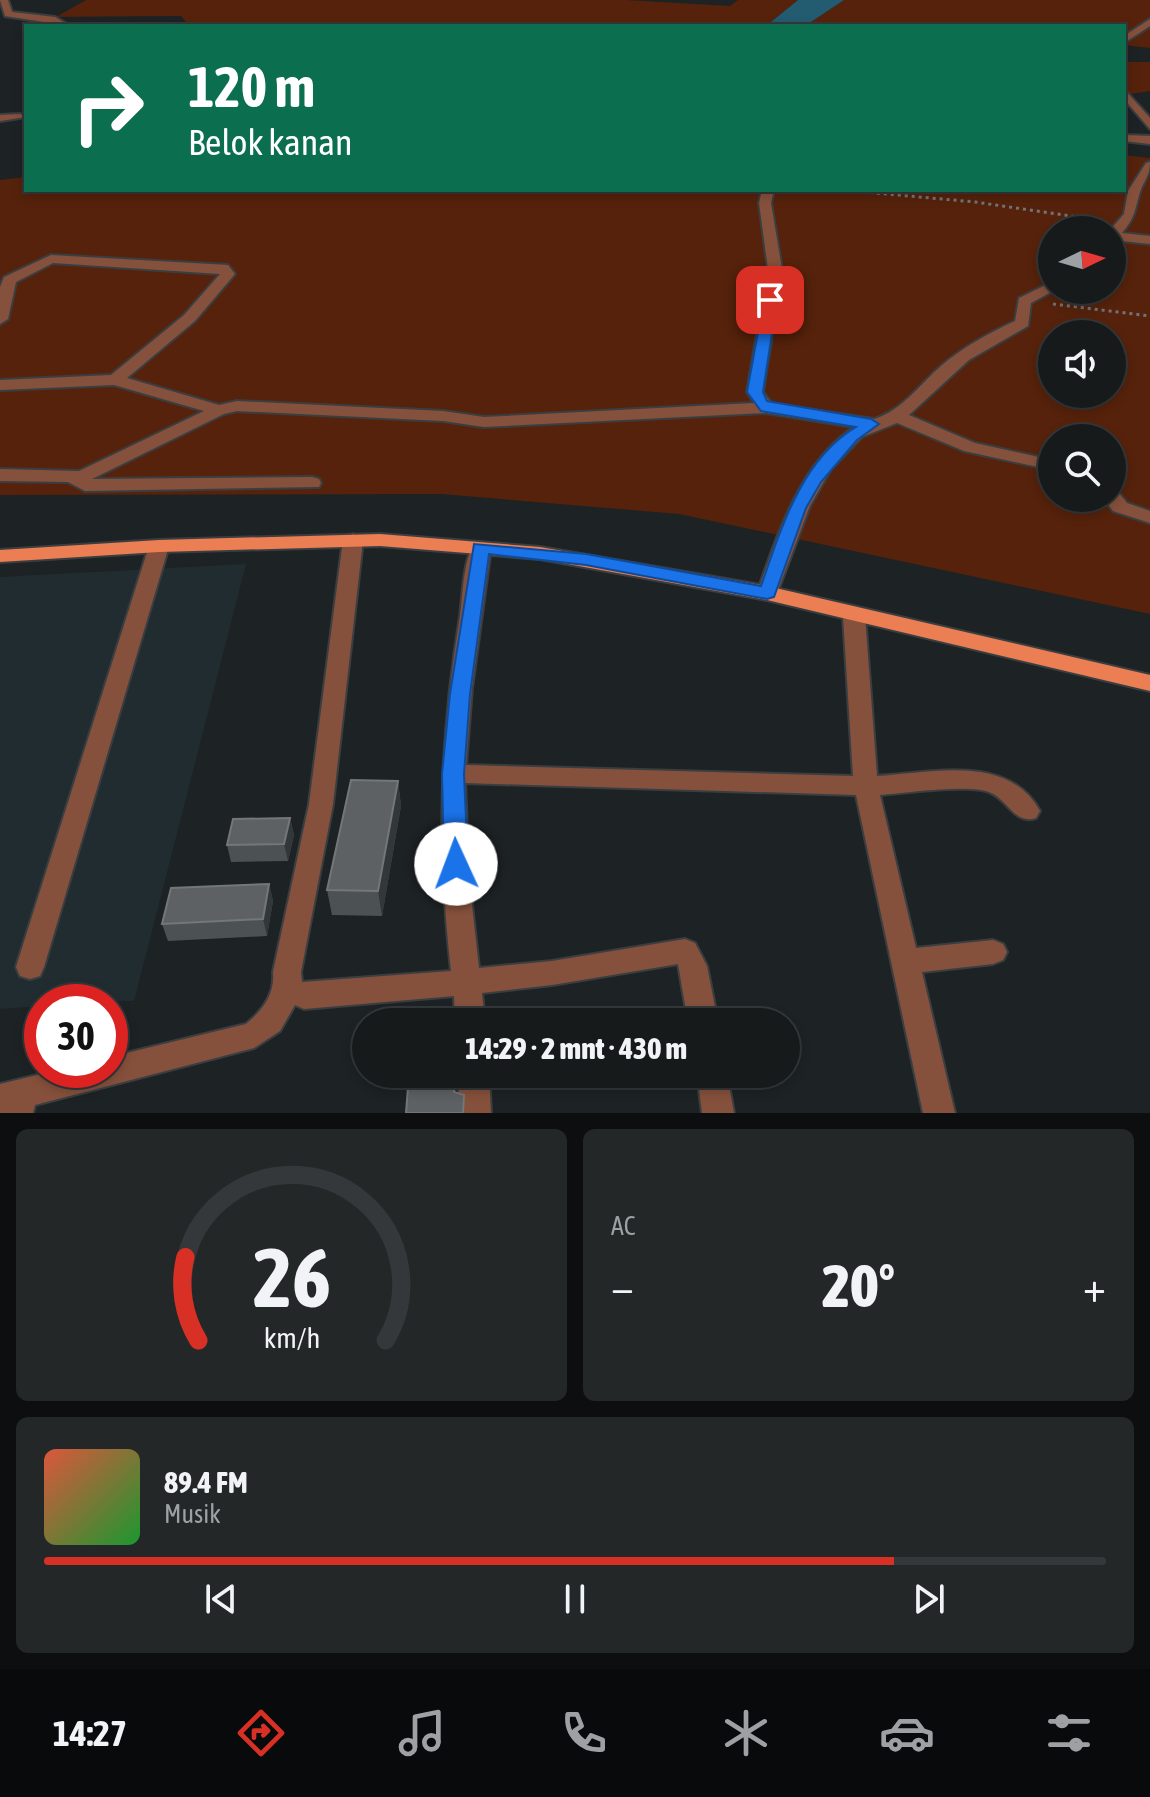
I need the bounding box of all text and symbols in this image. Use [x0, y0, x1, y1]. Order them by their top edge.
text: 120 m [188, 55, 315, 119]
icon: right [56, 56, 160, 160]
text: Belok kanan [188, 121, 353, 163]
north arrow [1038, 216, 1126, 304]
map controls [1038, 216, 1126, 512]
pin [736, 266, 804, 334]
icon: arrive [748, 278, 792, 322]
button: sound [1038, 320, 1126, 408]
button: search [1038, 424, 1126, 512]
position arrow [414, 822, 498, 906]
speed limit sign: 30 [24, 984, 128, 1088]
text: 14:29 · 2 mnt · 430 m [465, 1031, 687, 1065]
text: AC [611, 1211, 635, 1241]
text: 26 [252, 1229, 331, 1325]
text: 20° [822, 1251, 895, 1320]
text: − [611, 1261, 634, 1311]
text: + [1083, 1261, 1106, 1311]
text: km/h [263, 1321, 320, 1354]
text: 89.4 FM [164, 1465, 248, 1499]
text: Musik [164, 1499, 221, 1529]
icon: previous [199, 1577, 243, 1621]
icon: pause [553, 1577, 597, 1621]
icon: next [907, 1577, 951, 1621]
icon: directions [233, 1705, 289, 1761]
icon: music [394, 1705, 450, 1761]
icon: phone [556, 1705, 612, 1761]
icon: climate [718, 1705, 774, 1761]
icon: car [879, 1705, 935, 1761]
icon: filters [1041, 1705, 1097, 1761]
text: 14:27 [53, 1712, 127, 1754]

